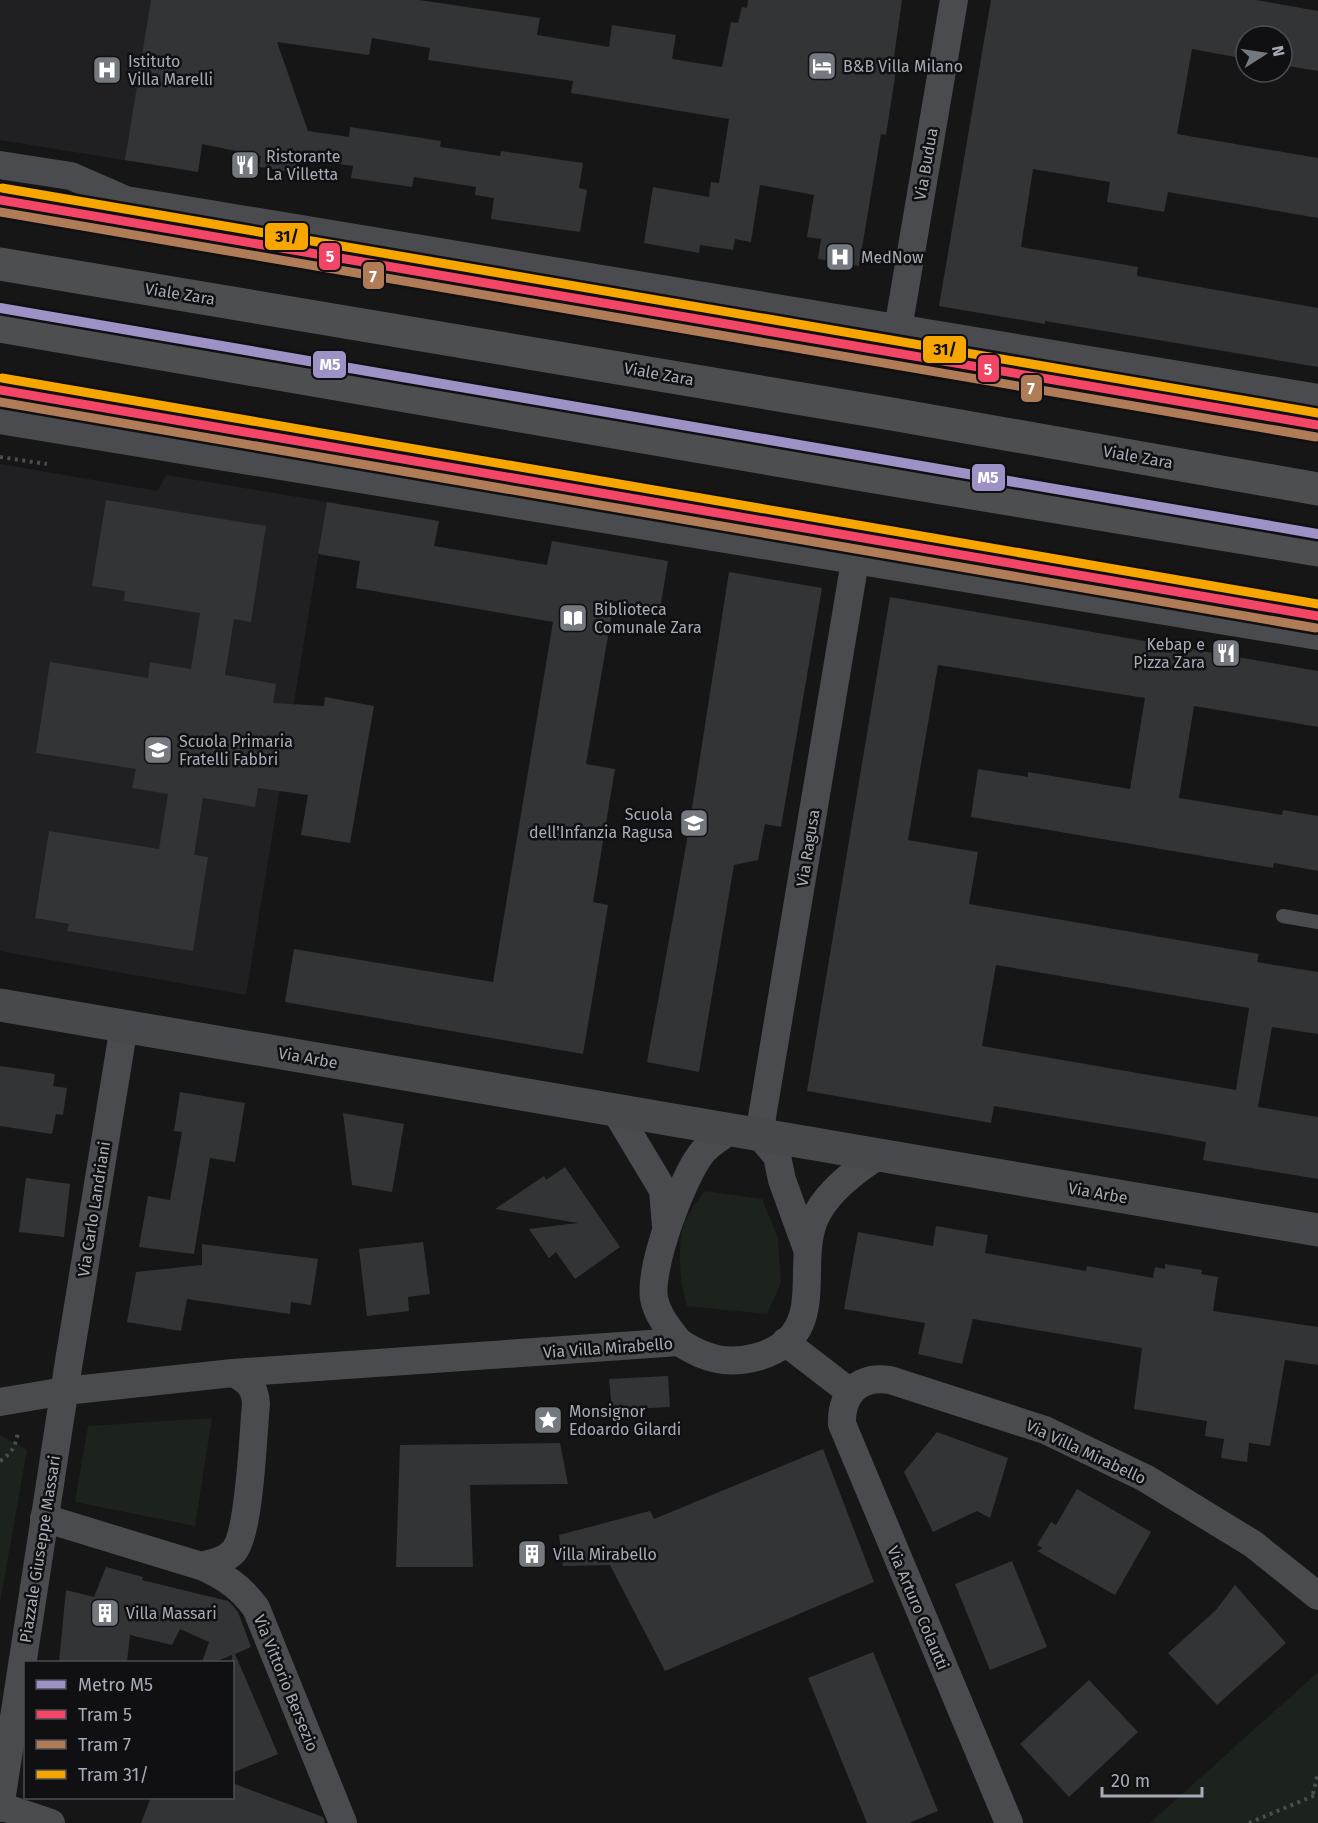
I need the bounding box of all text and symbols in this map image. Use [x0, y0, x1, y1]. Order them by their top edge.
north arrow [1234, 24, 1294, 84]
text: N [1268, 44, 1289, 58]
hotel icon: B&B Villa Milano [806, 50, 838, 82]
place label: Istituto Villa Marelli [128, 52, 213, 89]
hospital icon: Istituto Villa Marelli [91, 54, 123, 86]
place label: B&B Villa Milano [843, 57, 963, 76]
street label: Via Budua [910, 126, 942, 202]
place label: Ristorante La Villetta [266, 147, 341, 184]
restaurant icon: Ristorante La Villetta [229, 149, 261, 181]
line badge: 31/ [264, 222, 309, 251]
text: 31/ [274, 227, 299, 246]
hospital icon: MedNow [824, 241, 856, 273]
line badge: 5 [318, 242, 341, 271]
text: 5 [326, 247, 335, 266]
place label: MedNow [861, 248, 924, 267]
line badge: 7 [362, 261, 385, 290]
text: 7 [369, 267, 377, 286]
street label: Viale Zara [144, 279, 216, 309]
line badge: 31/ [922, 335, 967, 364]
text: 31/ [932, 340, 957, 359]
line badge: M5 [312, 350, 347, 379]
line badge: 5 [977, 354, 1000, 383]
text: M5 [319, 355, 341, 374]
street label: Viale Zara [623, 359, 695, 389]
text: 5 [984, 360, 993, 379]
line badge: 7 [1020, 374, 1043, 403]
text: 7 [1027, 379, 1035, 398]
street label: Viale Zara [1102, 442, 1174, 472]
line badge: M5 [971, 463, 1006, 492]
text: M5 [977, 468, 999, 487]
place label: Biblioteca Comunale Zara [594, 600, 702, 637]
library icon: Biblioteca Comunale Zara [557, 602, 589, 634]
place label: Kebap e Pizza Zara [1133, 635, 1205, 672]
restaurant icon: Kebap e Pizza Zara [1210, 637, 1242, 669]
place label: Scuola Primaria Fratelli Fabbri [179, 732, 293, 769]
school or university icon: Scuola Primaria Fratelli Fabbri [142, 734, 174, 766]
place label: Scuola dell'Infanzia Ragusa [529, 805, 673, 842]
school or university icon: Scuola dell'Infanzia Ragusa [678, 807, 710, 839]
street label: Via Ragusa [793, 808, 823, 888]
street label: Via Arbe [277, 1043, 339, 1073]
street label: Via Carlo Landriani [74, 1140, 114, 1278]
street label: Via Arbe [1067, 1178, 1129, 1208]
street label: Via Villa Mirabello [542, 1334, 674, 1362]
place label: Monsignor Edoardo Gilardi [569, 1402, 681, 1439]
place icon: Monsignor Edoardo Gilardi [532, 1404, 564, 1436]
street label: Via Villa Mirabello [1023, 1416, 1149, 1488]
street label: Piazzale Giuseppe Massari [16, 1454, 64, 1644]
building icon: Villa Mirabello [516, 1538, 548, 1570]
street label: Via Arturo Colautti [883, 1543, 953, 1673]
place label: Villa Mirabello [553, 1545, 657, 1564]
building icon: Villa Massari [89, 1597, 121, 1629]
place label: Villa Massari [126, 1604, 217, 1623]
street label: Via Vittorio Bersezio [250, 1612, 322, 1754]
legend [24, 1661, 234, 1799]
text: Metro M5 [78, 1674, 153, 1696]
text: Tram 5 [78, 1704, 132, 1726]
text: Tram 7 [78, 1734, 131, 1756]
scale bar [1102, 1760, 1202, 1798]
text: Tram 31/ [78, 1764, 149, 1786]
text: 20 m [1111, 1770, 1150, 1792]

